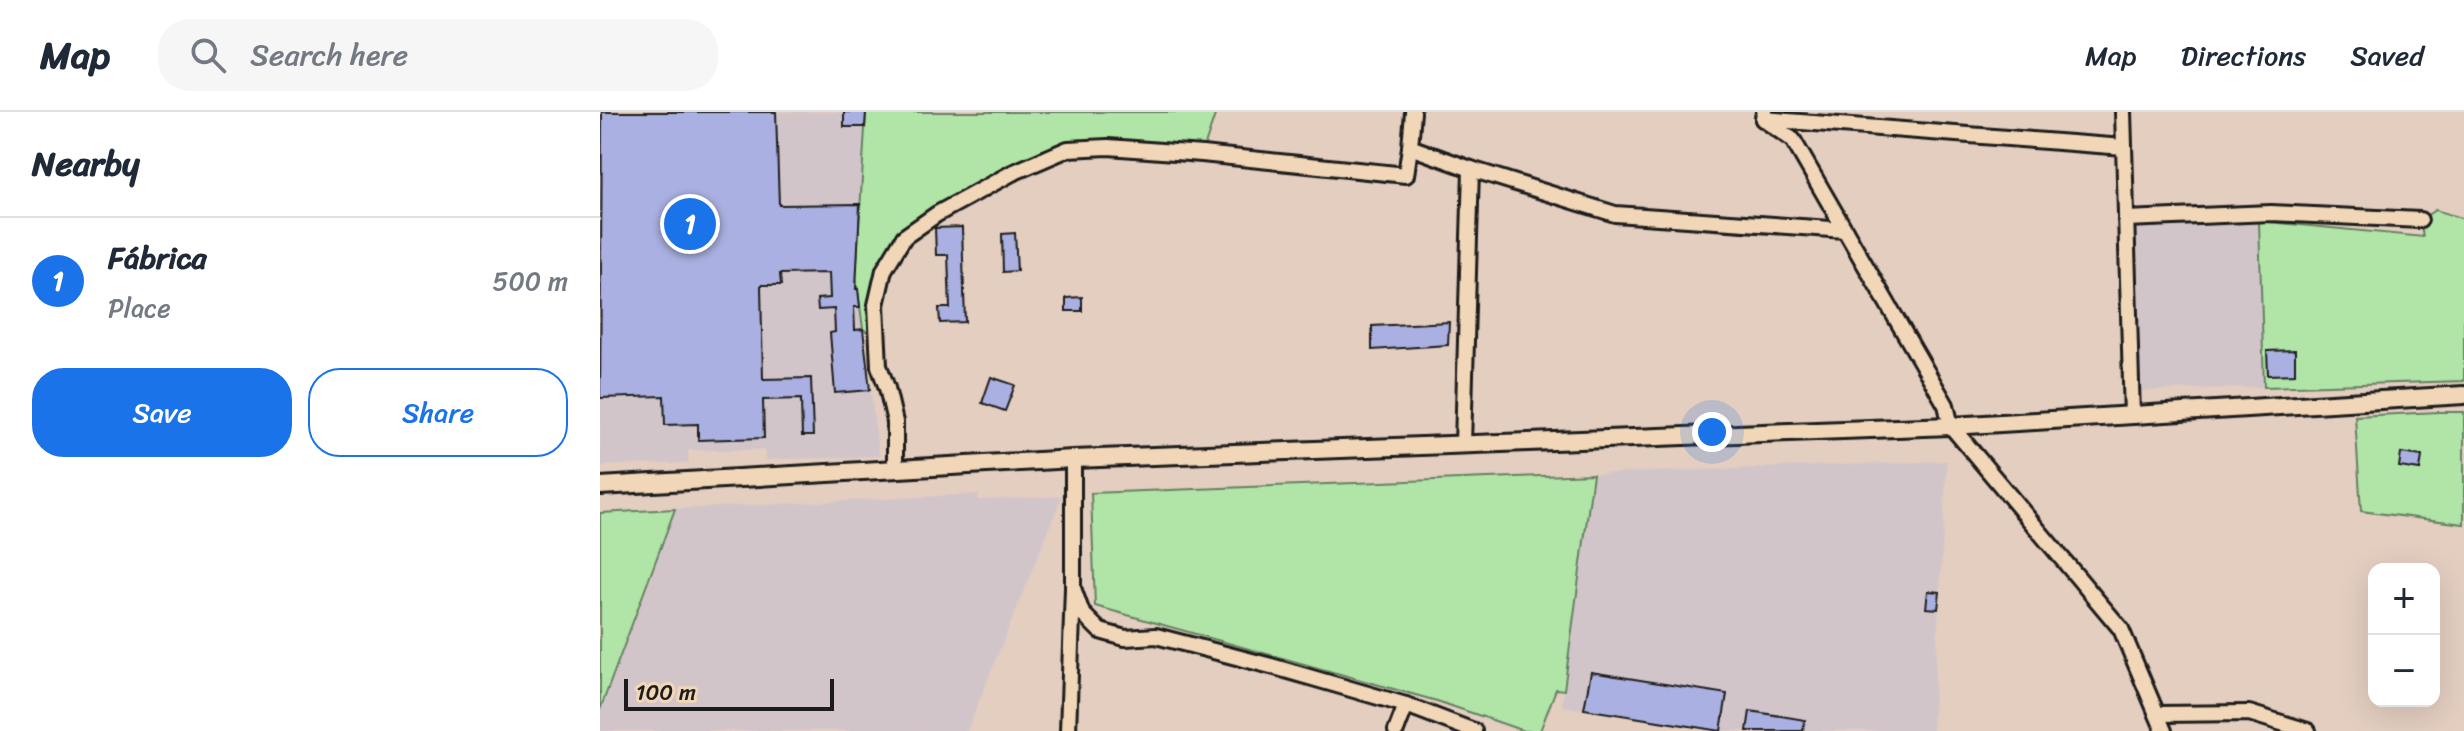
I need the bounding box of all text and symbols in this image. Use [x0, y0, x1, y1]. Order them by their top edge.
search box [158, 19, 718, 91]
text: Map [40, 22, 110, 89]
text: Search here [250, 28, 408, 82]
text: Map [2085, 31, 2137, 80]
text: Directions [2181, 31, 2306, 80]
text: Saved [2350, 31, 2424, 80]
icon: search [186, 33, 230, 77]
text: Nearby [32, 134, 140, 194]
pin: 1 [664, 194, 716, 254]
text: Fábrica [108, 231, 207, 285]
text: 1 [52, 258, 64, 304]
text: 500 m [493, 258, 568, 304]
text: Place [108, 285, 171, 331]
button: Save [32, 368, 292, 457]
button: Share [308, 368, 568, 457]
your location [1692, 412, 1732, 452]
map controls [2368, 563, 2440, 707]
button: + [2368, 563, 2440, 635]
button: − [2368, 635, 2440, 707]
text: 100 m [636, 673, 696, 712]
scale bar [624, 675, 834, 711]

